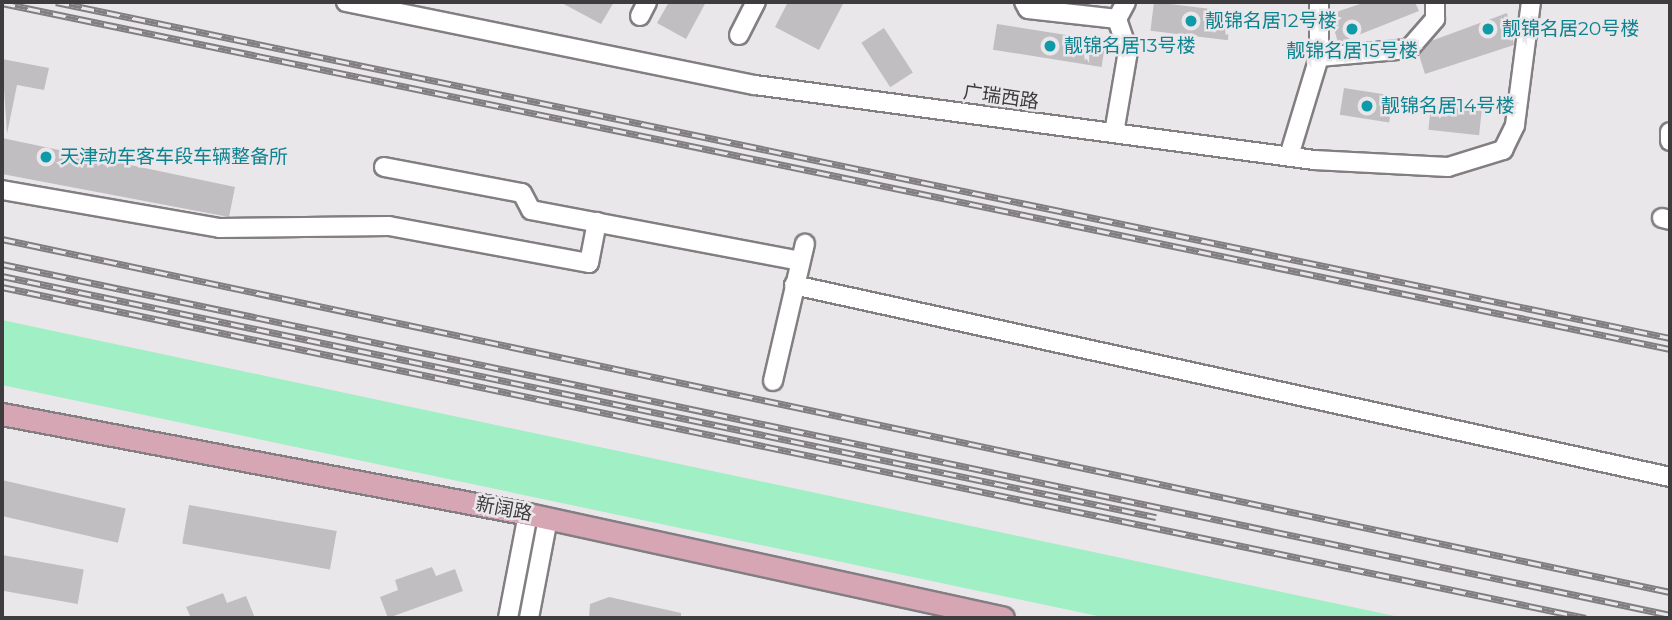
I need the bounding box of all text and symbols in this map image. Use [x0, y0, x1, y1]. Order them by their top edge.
place label: 靓锦名居12号楼 [1205, 10, 1337, 32]
marker: 靓锦名居12号楼 [1183, 13, 1199, 29]
place label: 靓锦名居20号楼 [1502, 18, 1639, 40]
marker: 靓锦名居15号楼 [1344, 21, 1360, 37]
marker: 靓锦名居20号楼 [1480, 21, 1496, 37]
place label: 靓锦名居13号楼 [1064, 35, 1196, 57]
marker: 靓锦名居13号楼 [1042, 38, 1058, 54]
place label: 靓锦名居15号楼 [1286, 40, 1418, 62]
street label: 广瑞西路 [962, 80, 1040, 114]
place label: 靓锦名居14号楼 [1381, 95, 1514, 117]
marker: 靓锦名居14号楼 [1359, 98, 1375, 114]
place label: 天津动车客车段车辆整备所 [60, 146, 288, 168]
marker: 天津动车客车段车辆整备所 [38, 149, 54, 165]
street label: 新阔路 [474, 492, 534, 526]

